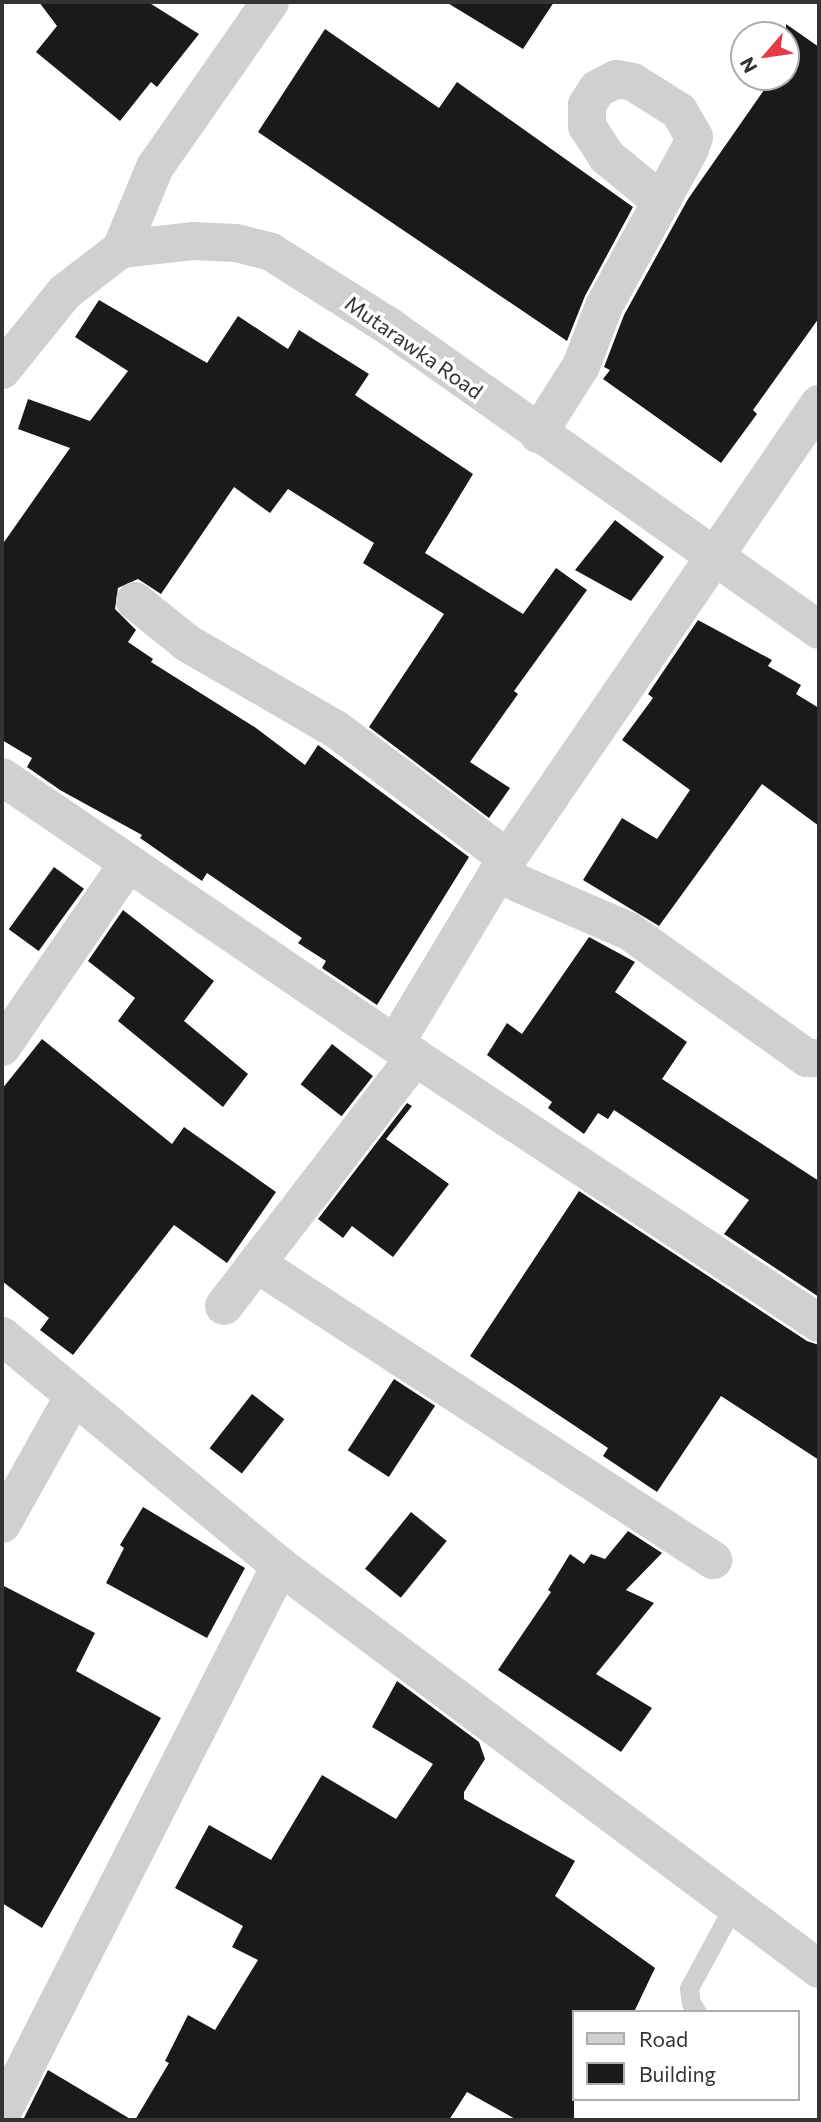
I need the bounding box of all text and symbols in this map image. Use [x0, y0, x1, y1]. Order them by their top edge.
north arrow [730, 21, 800, 91]
text: N [734, 54, 761, 77]
street label: Mutarawka Road [340, 290, 488, 404]
legend [572, 2010, 800, 2101]
text: Road [639, 2026, 688, 2051]
text: Building [639, 2061, 716, 2086]

